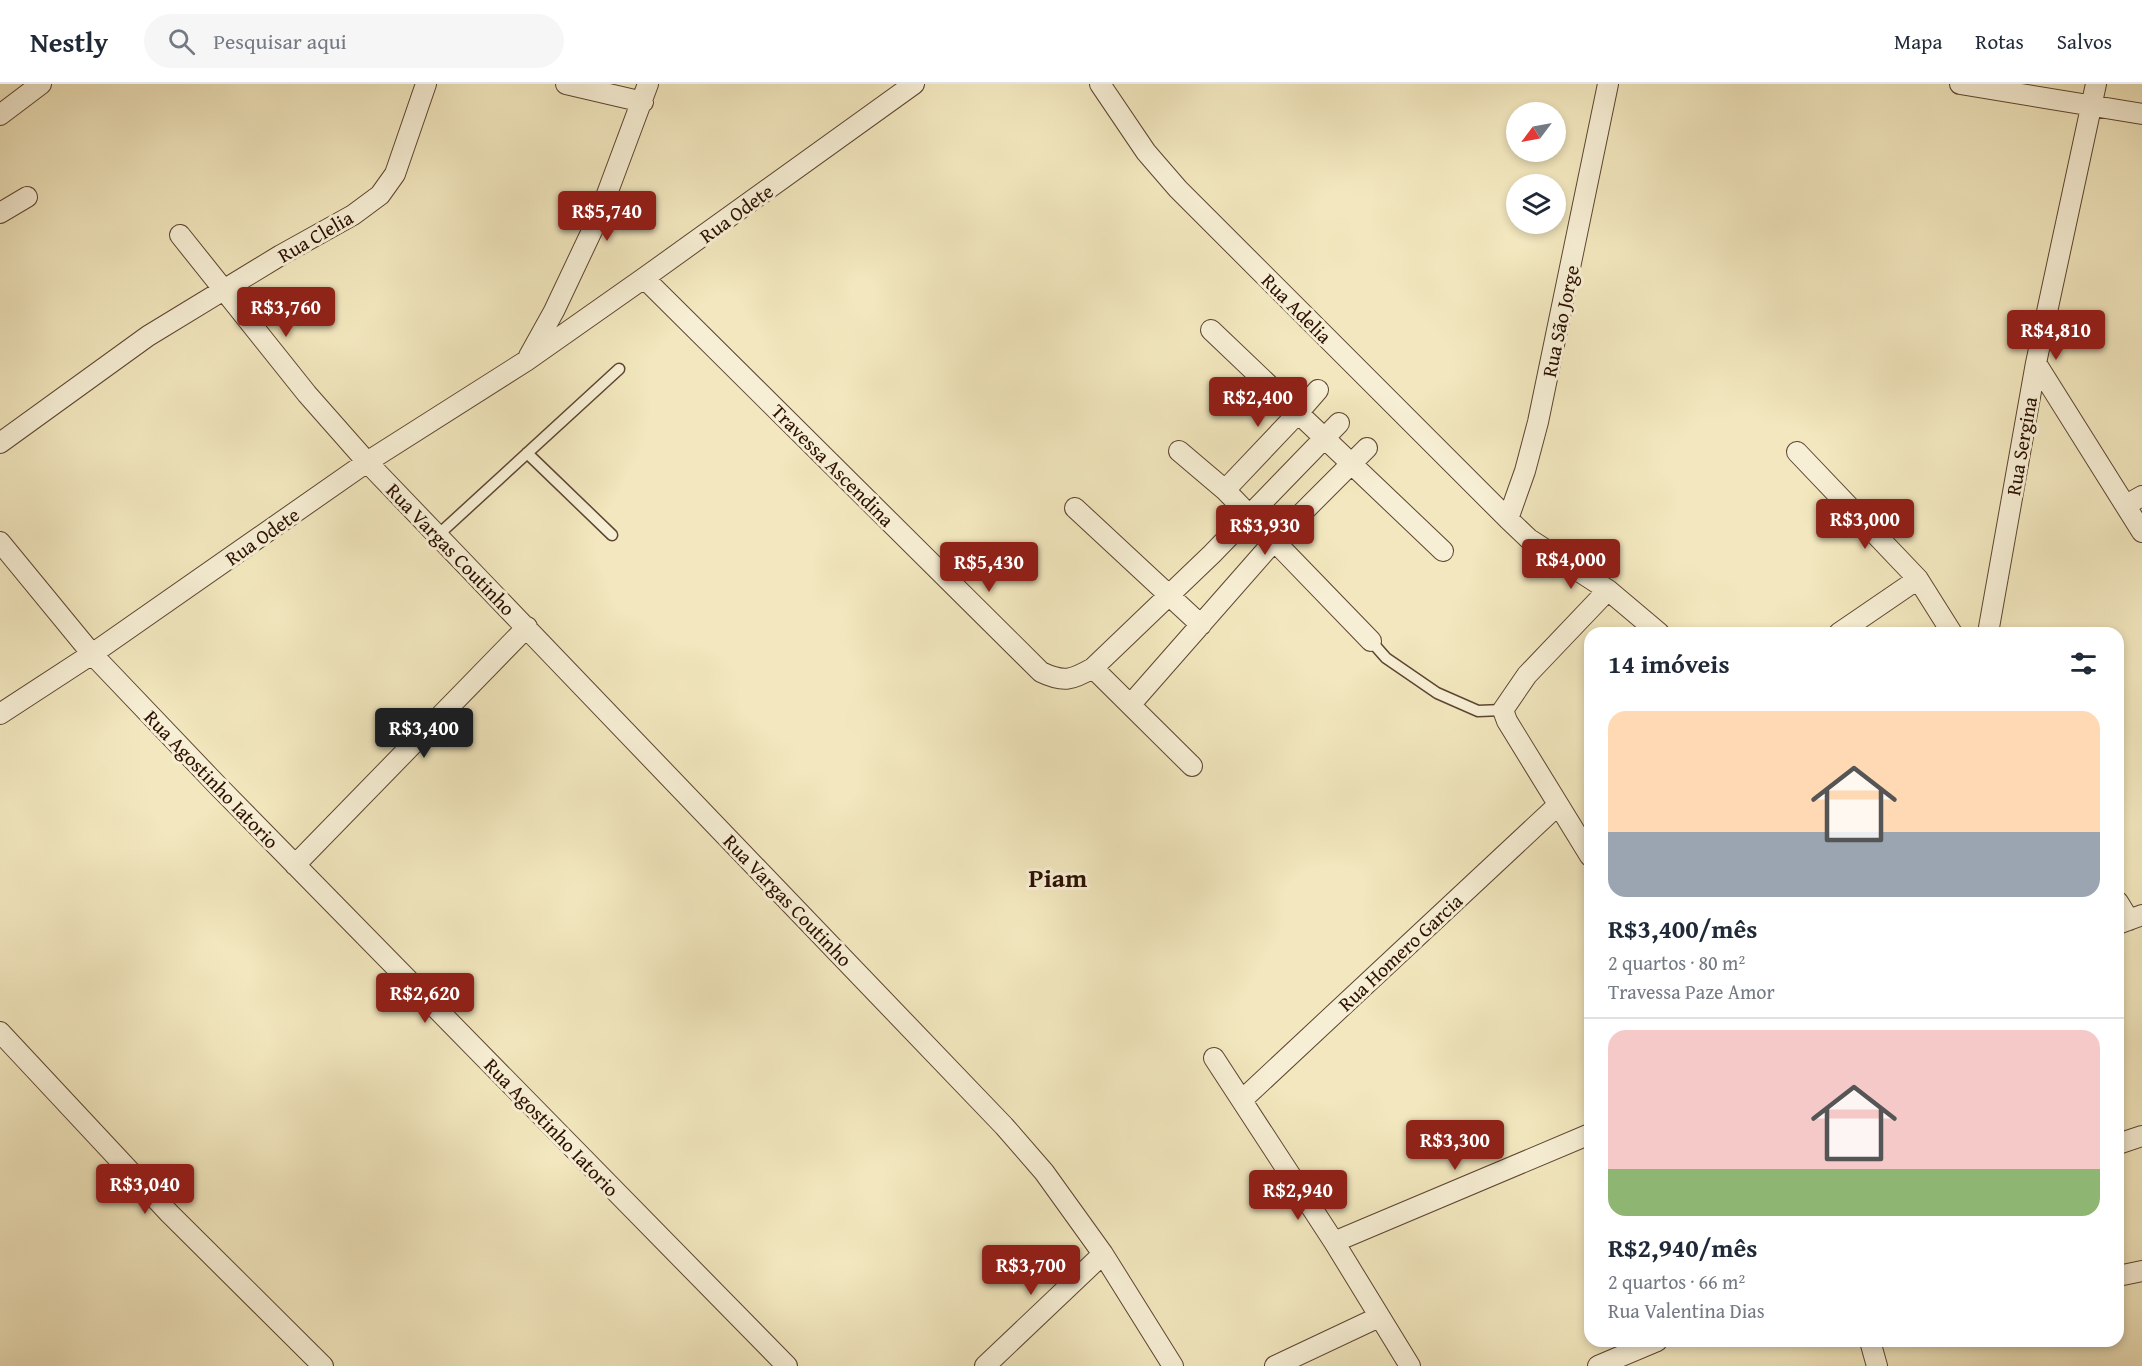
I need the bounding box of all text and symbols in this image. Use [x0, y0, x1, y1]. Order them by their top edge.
search box [144, 14, 564, 68]
text: Nestly [30, 21, 108, 62]
icon: search [165, 25, 198, 58]
text: Pesquisar aqui [213, 25, 347, 57]
text: Mapa [1894, 26, 1942, 57]
text: Rotas [1975, 26, 2024, 57]
text: Salvos [2057, 26, 2112, 57]
north arrow [1506, 102, 1566, 162]
map controls [1506, 102, 1566, 234]
button: layers [1506, 174, 1566, 234]
street label: Rua Odete [693, 176, 779, 250]
pin: R$5,740 [552, 191, 662, 242]
text: R$5,740 [572, 196, 642, 225]
street label: Rua Clelia [272, 202, 359, 269]
street label: Rua São Jorge [1534, 262, 1586, 380]
street label: Rua Adelia [1255, 266, 1339, 350]
pin: R$3,760 [231, 287, 341, 338]
text: R$3,760 [251, 292, 321, 321]
pin: R$4,810 [2001, 310, 2111, 361]
text: R$4,810 [2021, 315, 2091, 344]
pin: R$2,400 [1203, 377, 1313, 428]
text: R$2,400 [1223, 382, 1293, 411]
street label: Rua Sergina [1998, 394, 2044, 498]
street label: Travessa Ascendina [765, 397, 901, 533]
street label: Rua Vargas Coutinho [380, 476, 522, 622]
pin: R$3,000 [1810, 499, 1920, 550]
street label: Rua Odete [219, 500, 305, 572]
text: R$3,000 [1830, 504, 1900, 533]
pin: R$3,930 [1210, 505, 1320, 556]
text: R$3,930 [1230, 510, 1300, 539]
pin: R$4,000 [1516, 539, 1626, 590]
pin: R$5,430 [934, 542, 1044, 593]
text: R$4,000 [1536, 544, 1606, 573]
text: R$5,430 [954, 547, 1024, 576]
text: 14 imóveis [1608, 644, 1730, 683]
icon: filters [2067, 647, 2100, 680]
street label: Rua Agostinho Iatorio [138, 703, 286, 855]
pin: R$3,400 [369, 708, 479, 759]
text: R$3,400 [389, 713, 459, 742]
icon: home [1800, 750, 1908, 858]
street label: Rua Vargas Coutinho [717, 827, 859, 973]
district label: Piam [1029, 858, 1088, 897]
street label: Rua Homero Garcia [1331, 886, 1469, 1018]
text: R$3,400/mês [1608, 909, 1757, 948]
text: 2 quartos · 80 m² [1608, 948, 1745, 977]
pin: R$2,620 [370, 973, 480, 1024]
text: Travessa Paze Amor [1608, 977, 1775, 1006]
text: R$2,620 [390, 978, 460, 1007]
street label: Rua Agostinho Iatorio [478, 1051, 626, 1203]
icon: home [1800, 1069, 1908, 1177]
pin: R$3,300 [1400, 1120, 1510, 1171]
text: R$3,300 [1420, 1125, 1490, 1154]
pin: R$3,040 [90, 1164, 200, 1215]
text: R$3,040 [110, 1169, 180, 1198]
pin: R$2,940 [1243, 1170, 1353, 1221]
text: R$2,940 [1263, 1175, 1333, 1204]
text: R$2,940/mês [1608, 1228, 1757, 1267]
pin: R$3,700 [976, 1245, 1086, 1296]
text: R$3,700 [996, 1250, 1066, 1279]
text: 2 quartos · 66 m² [1608, 1267, 1745, 1296]
text: Rua Valentina Dias [1608, 1296, 1765, 1325]

